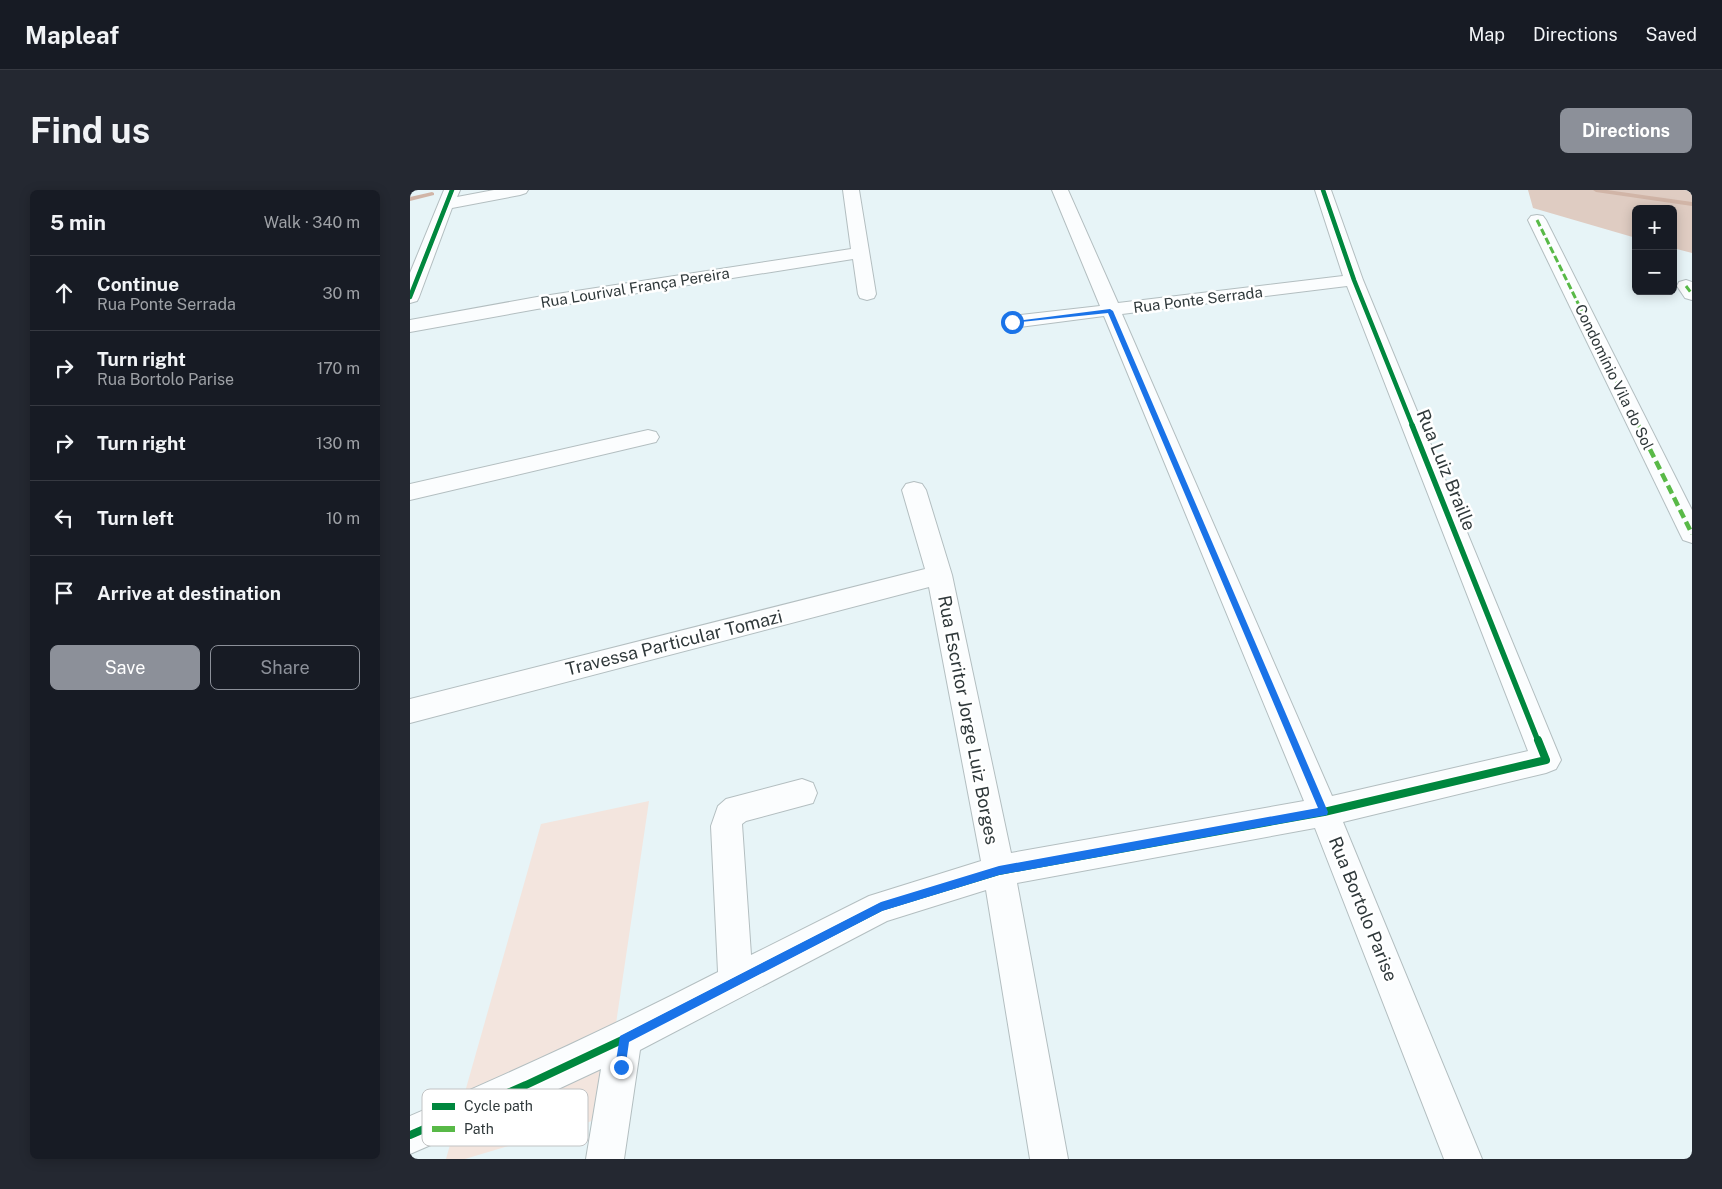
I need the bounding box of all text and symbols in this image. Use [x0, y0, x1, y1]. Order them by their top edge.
text: Mapleaf [25, 21, 119, 49]
text: Map [1468, 24, 1505, 45]
text: Directions [1533, 24, 1618, 45]
text: Saved [1646, 24, 1697, 45]
button: Directions [1560, 108, 1692, 153]
text: Find us [30, 110, 150, 151]
map controls [1632, 205, 1677, 295]
button: + [1632, 205, 1677, 250]
text: 5 min [50, 210, 106, 235]
text: Walk · 340 m [264, 213, 360, 232]
button: − [1632, 250, 1677, 295]
street label: Rua Lourival França Pereira [539, 264, 731, 311]
text: Continue [97, 273, 179, 295]
icon: ahead [50, 279, 78, 307]
street label: Rua Ponte Serrada [1132, 283, 1264, 316]
text: 30 m [323, 284, 360, 303]
text: Rua Ponte Serrada [97, 295, 236, 314]
street label: Condomínio Vila do Sol [1572, 301, 1657, 452]
route start [1001, 311, 1024, 334]
text: Turn right [97, 348, 186, 370]
icon: right [50, 354, 78, 382]
text: 170 m [317, 359, 360, 378]
text: Rua Bortolo Parise [97, 370, 234, 389]
street label: Rua Luiz Braille [1413, 406, 1480, 534]
icon: right [50, 429, 78, 457]
text: Turn right [97, 432, 186, 454]
text: 130 m [316, 434, 360, 453]
icon: left [50, 504, 78, 532]
text: Turn left [97, 507, 174, 529]
text: 10 m [326, 509, 360, 528]
icon: arrive [50, 579, 78, 607]
text: Arrive at destination [97, 582, 281, 604]
street label: Rua Escritor Jorge Luiz Borges [934, 594, 1003, 846]
street label: Travessa Particular Tomazi [563, 605, 784, 680]
button: Save [50, 645, 200, 690]
button: Share [210, 645, 360, 690]
street label: Rua Bortolo Parise [1325, 833, 1402, 984]
route end [610, 1056, 633, 1079]
legend [422, 1089, 588, 1146]
text: Cycle path [464, 1098, 533, 1114]
text: Path [464, 1121, 494, 1137]

